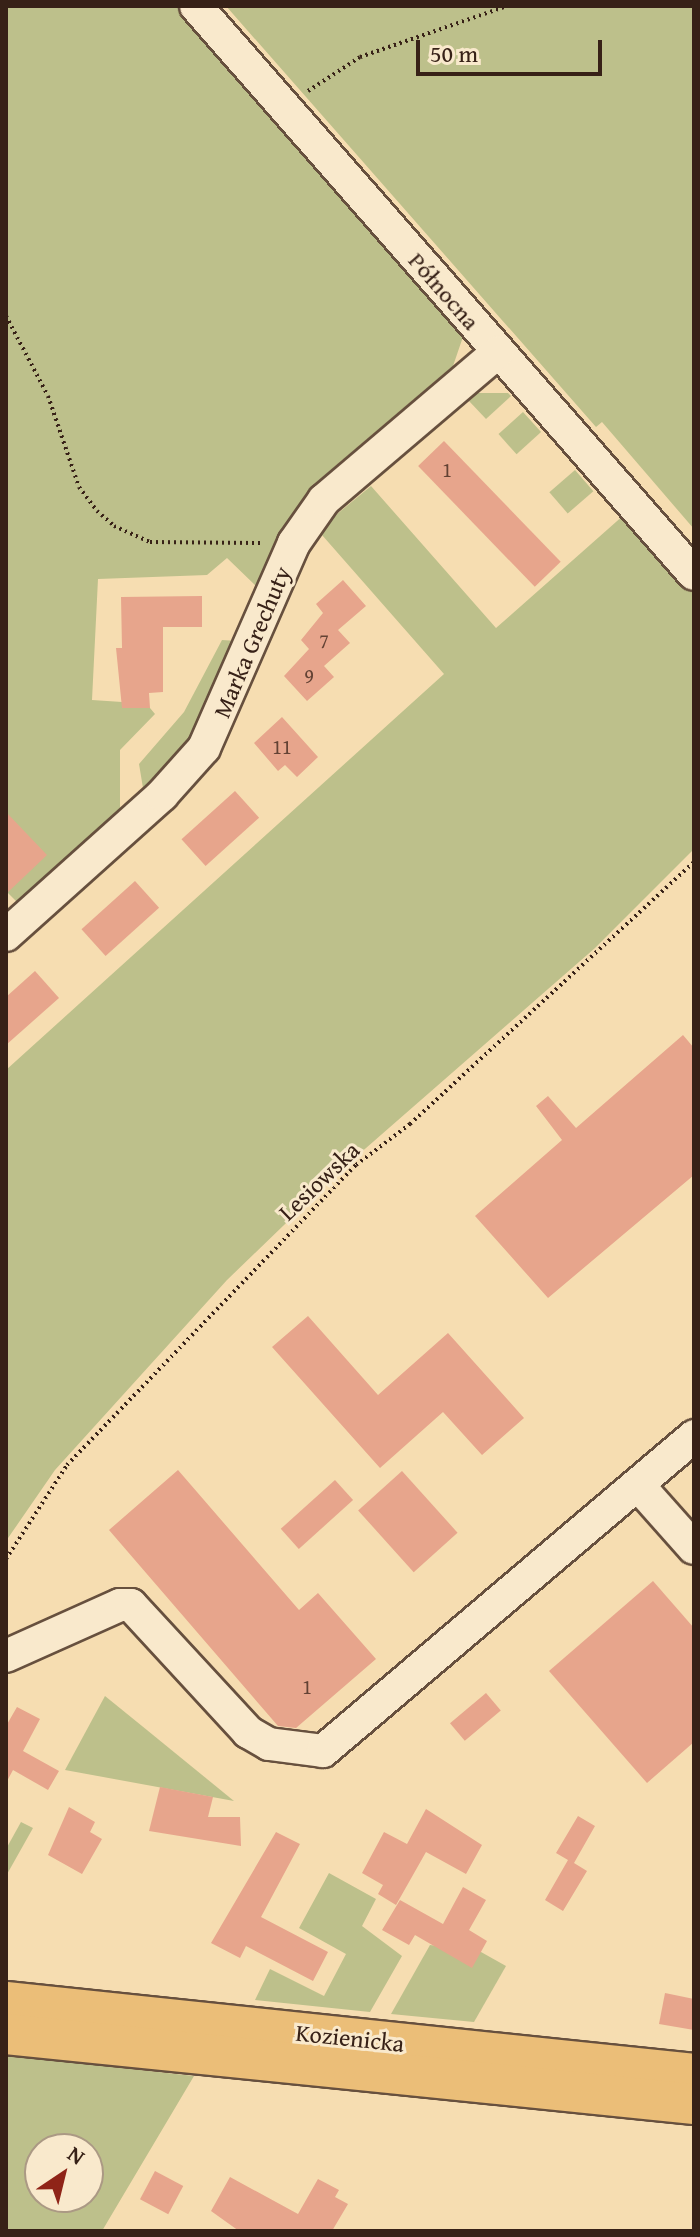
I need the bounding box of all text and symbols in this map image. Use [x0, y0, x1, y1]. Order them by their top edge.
scale bar [420, 24, 606, 74]
text: 50 m [430, 36, 478, 71]
street label: Północna [403, 246, 485, 336]
house number: 1 [442, 457, 452, 481]
street label: Marka Grechuty [207, 562, 297, 722]
house number: 7 [319, 628, 329, 652]
house number: 9 [304, 663, 314, 687]
house number: 11 [272, 734, 292, 758]
street label: Lesiowska [273, 1135, 365, 1227]
house number: 1 [302, 1674, 312, 1698]
street label: Kozienicka [294, 2018, 406, 2058]
north arrow [24, 2133, 104, 2213]
text: N [61, 2138, 92, 2172]

